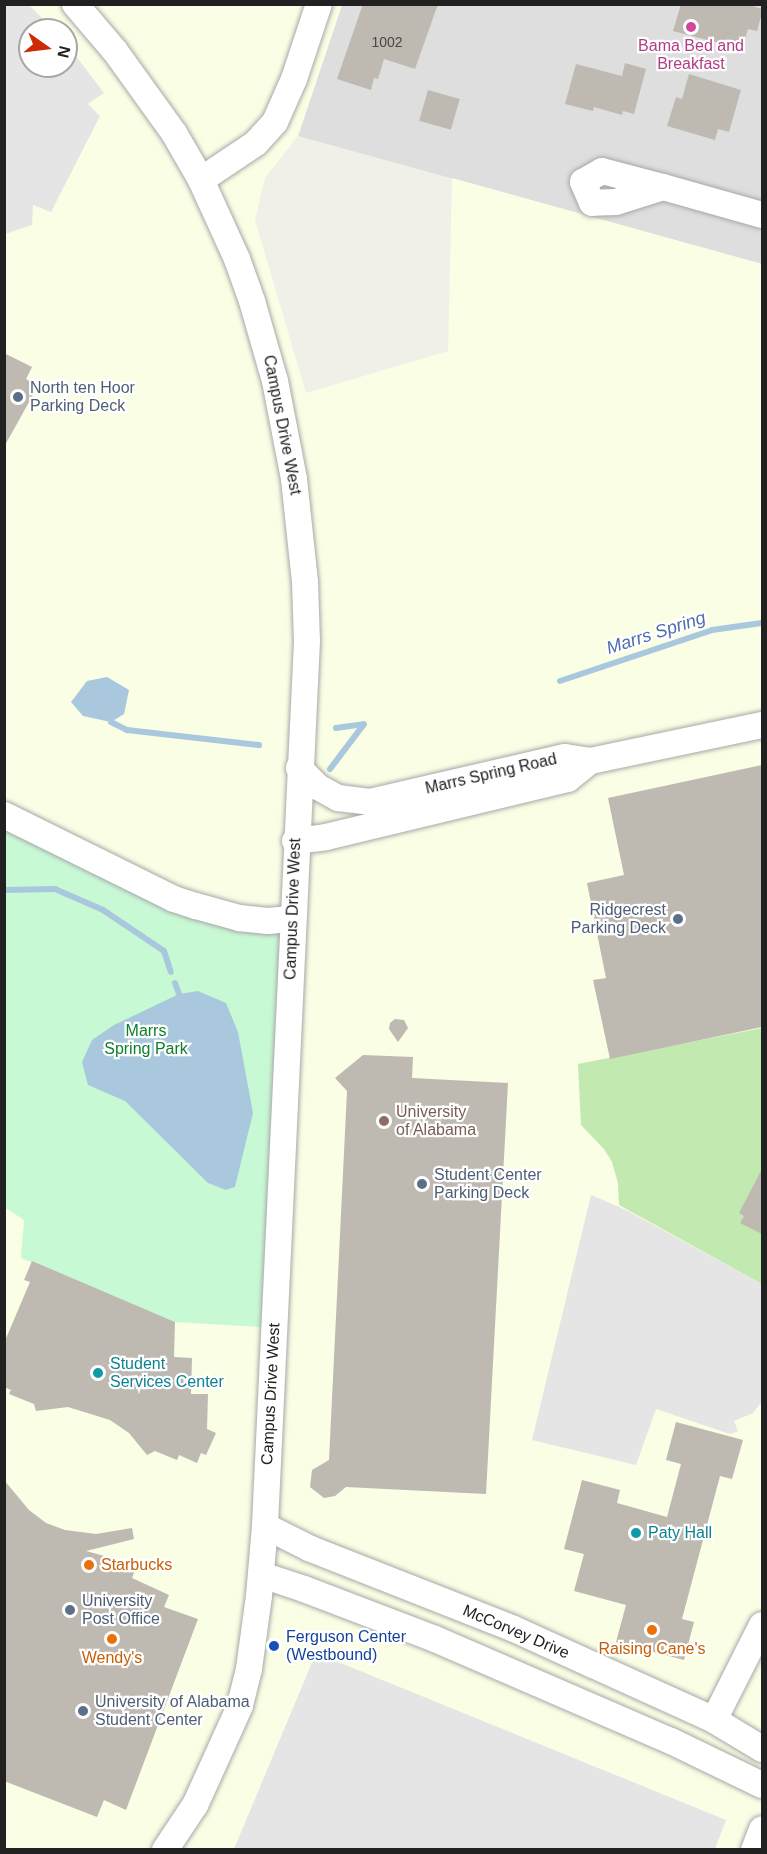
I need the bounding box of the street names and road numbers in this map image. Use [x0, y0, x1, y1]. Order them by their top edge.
street label: Campus Drive West [259, 353, 305, 497]
street label: Marrs Spring Road [423, 750, 559, 798]
street label: Campus Drive West [281, 838, 305, 980]
street label: Campus Drive West [258, 1323, 284, 1465]
street label: McCorvey Drive [460, 1601, 572, 1663]

